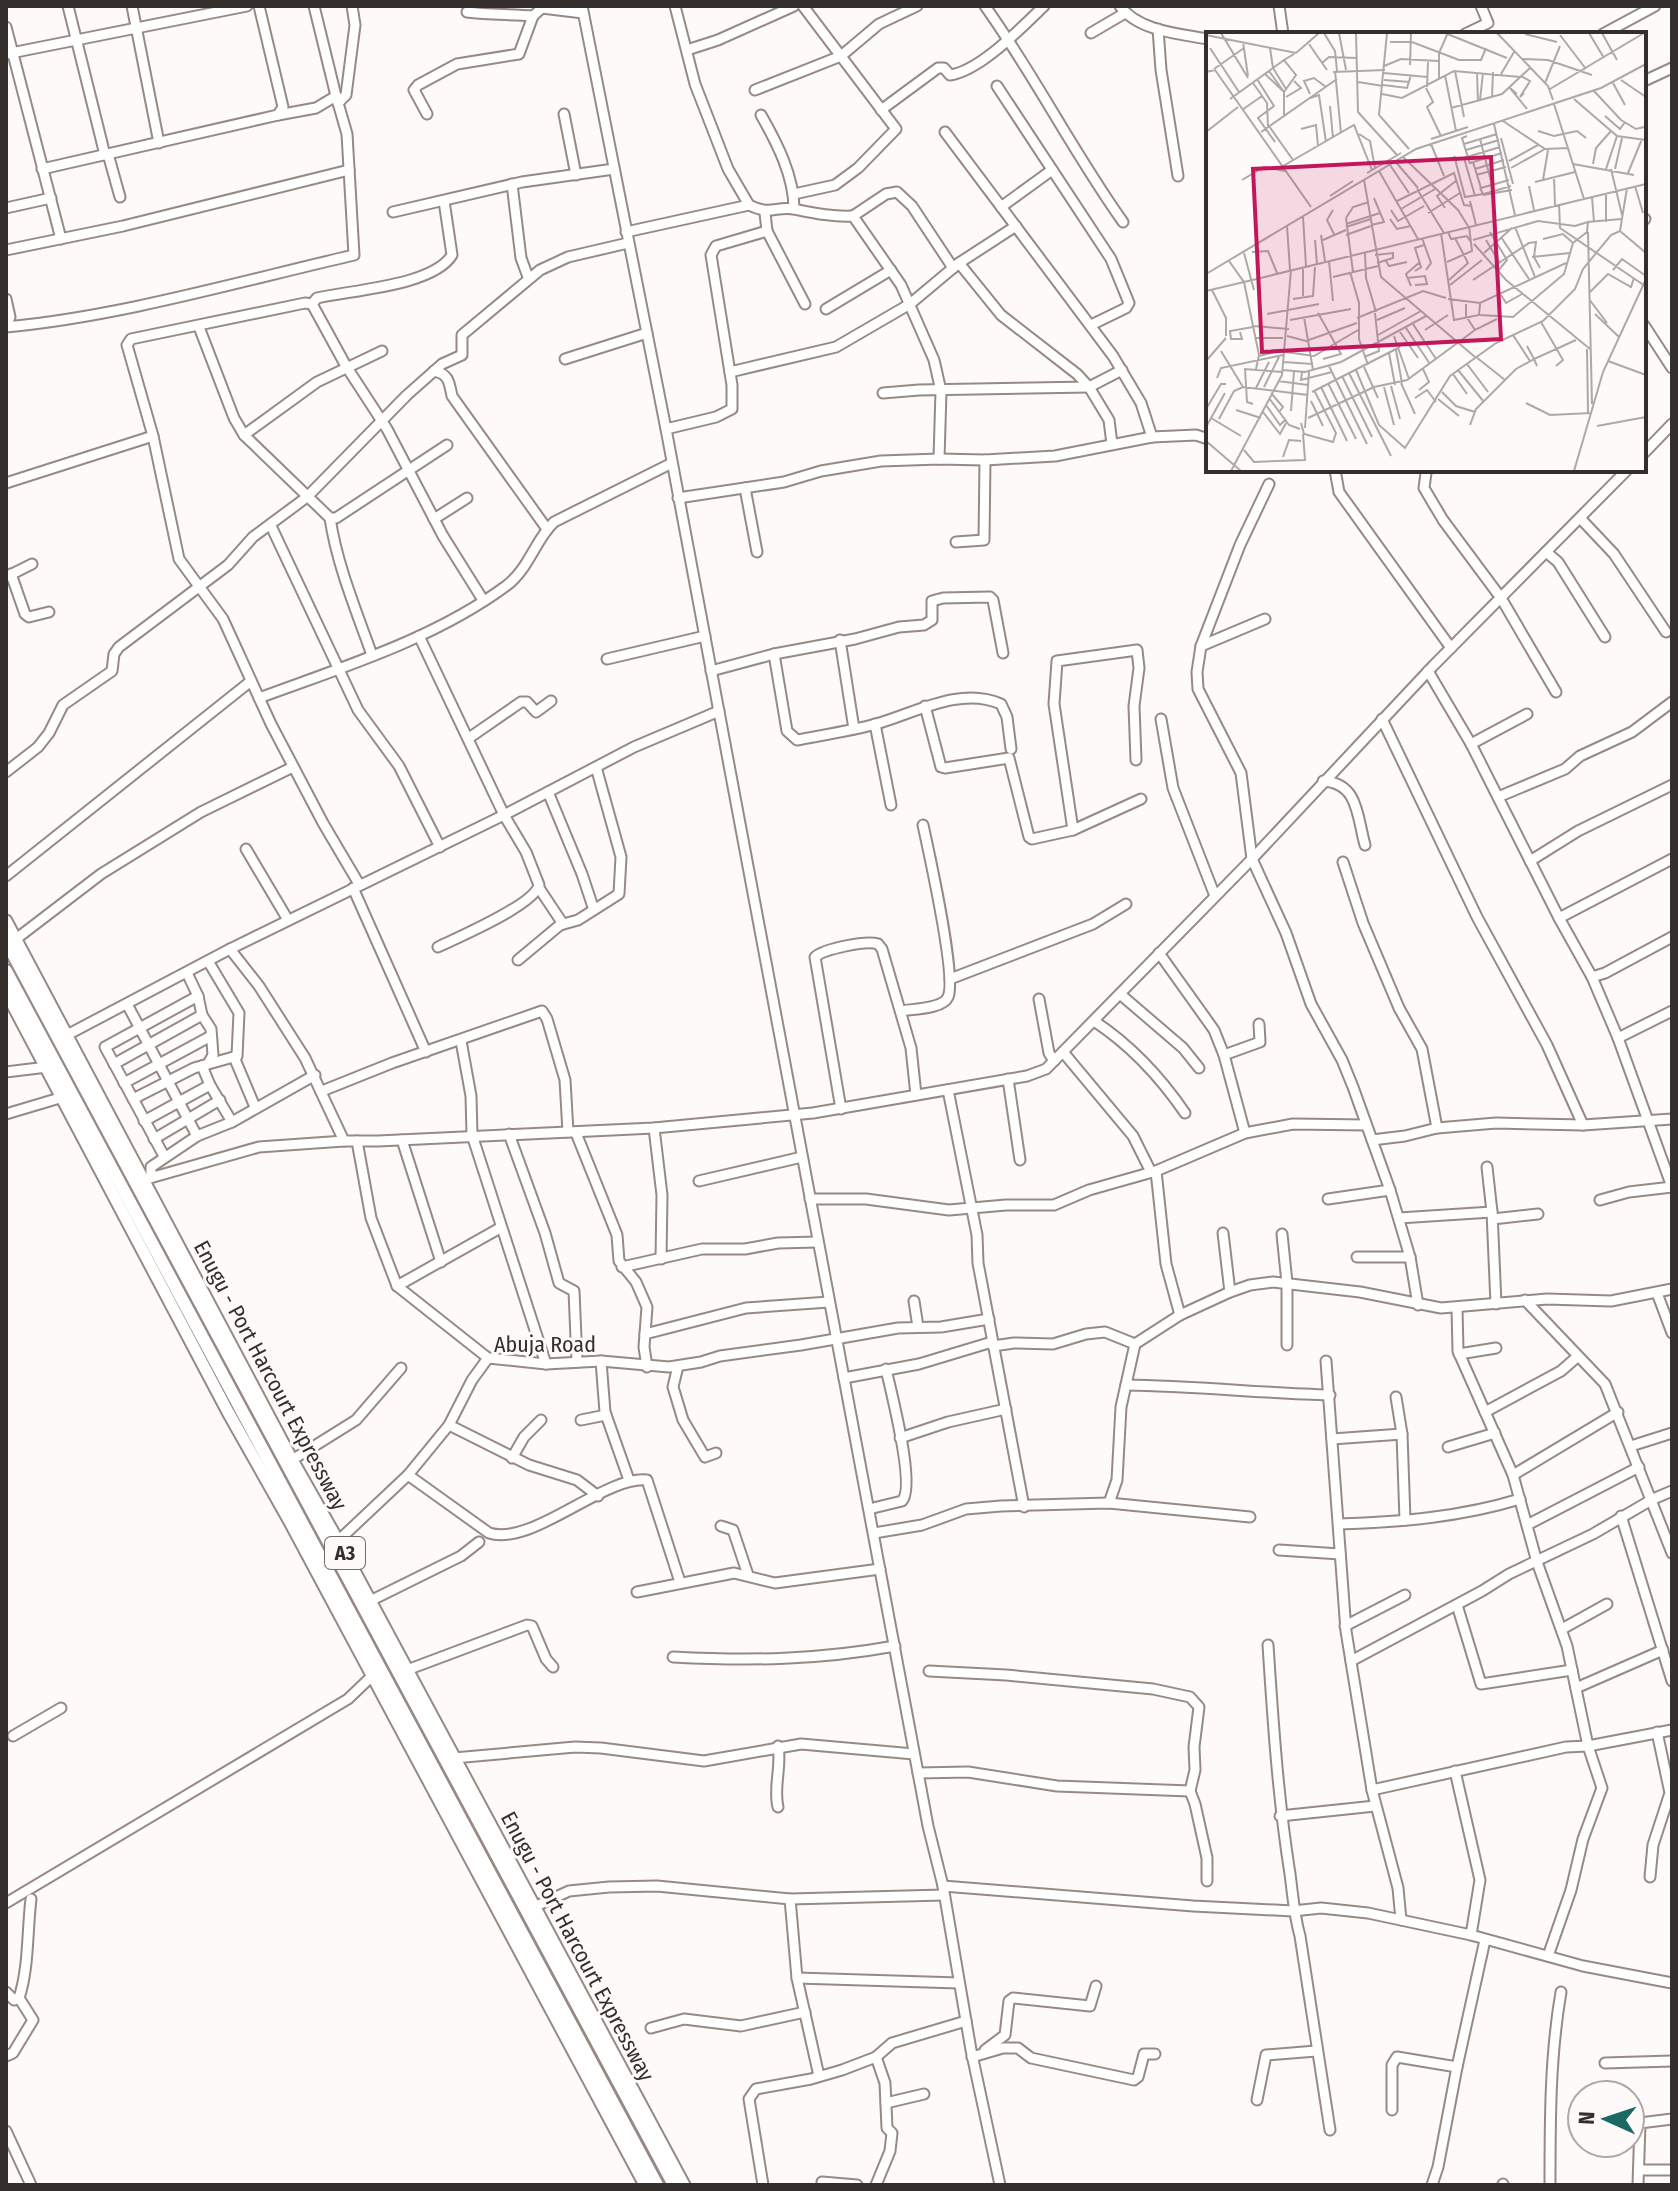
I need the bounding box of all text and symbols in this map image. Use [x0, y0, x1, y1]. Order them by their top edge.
inset map [1206, 32, 1646, 472]
street label: Enugu - Port Harcourt Expressway [188, 1236, 353, 1515]
street label: Abuja Road [494, 1331, 596, 1358]
road number: A3 [325, 1537, 365, 1569]
street label: Enugu - Port Harcourt Expressway [495, 1807, 660, 2086]
north arrow [1566, 2079, 1646, 2159]
text: N [1573, 2111, 1600, 2125]

